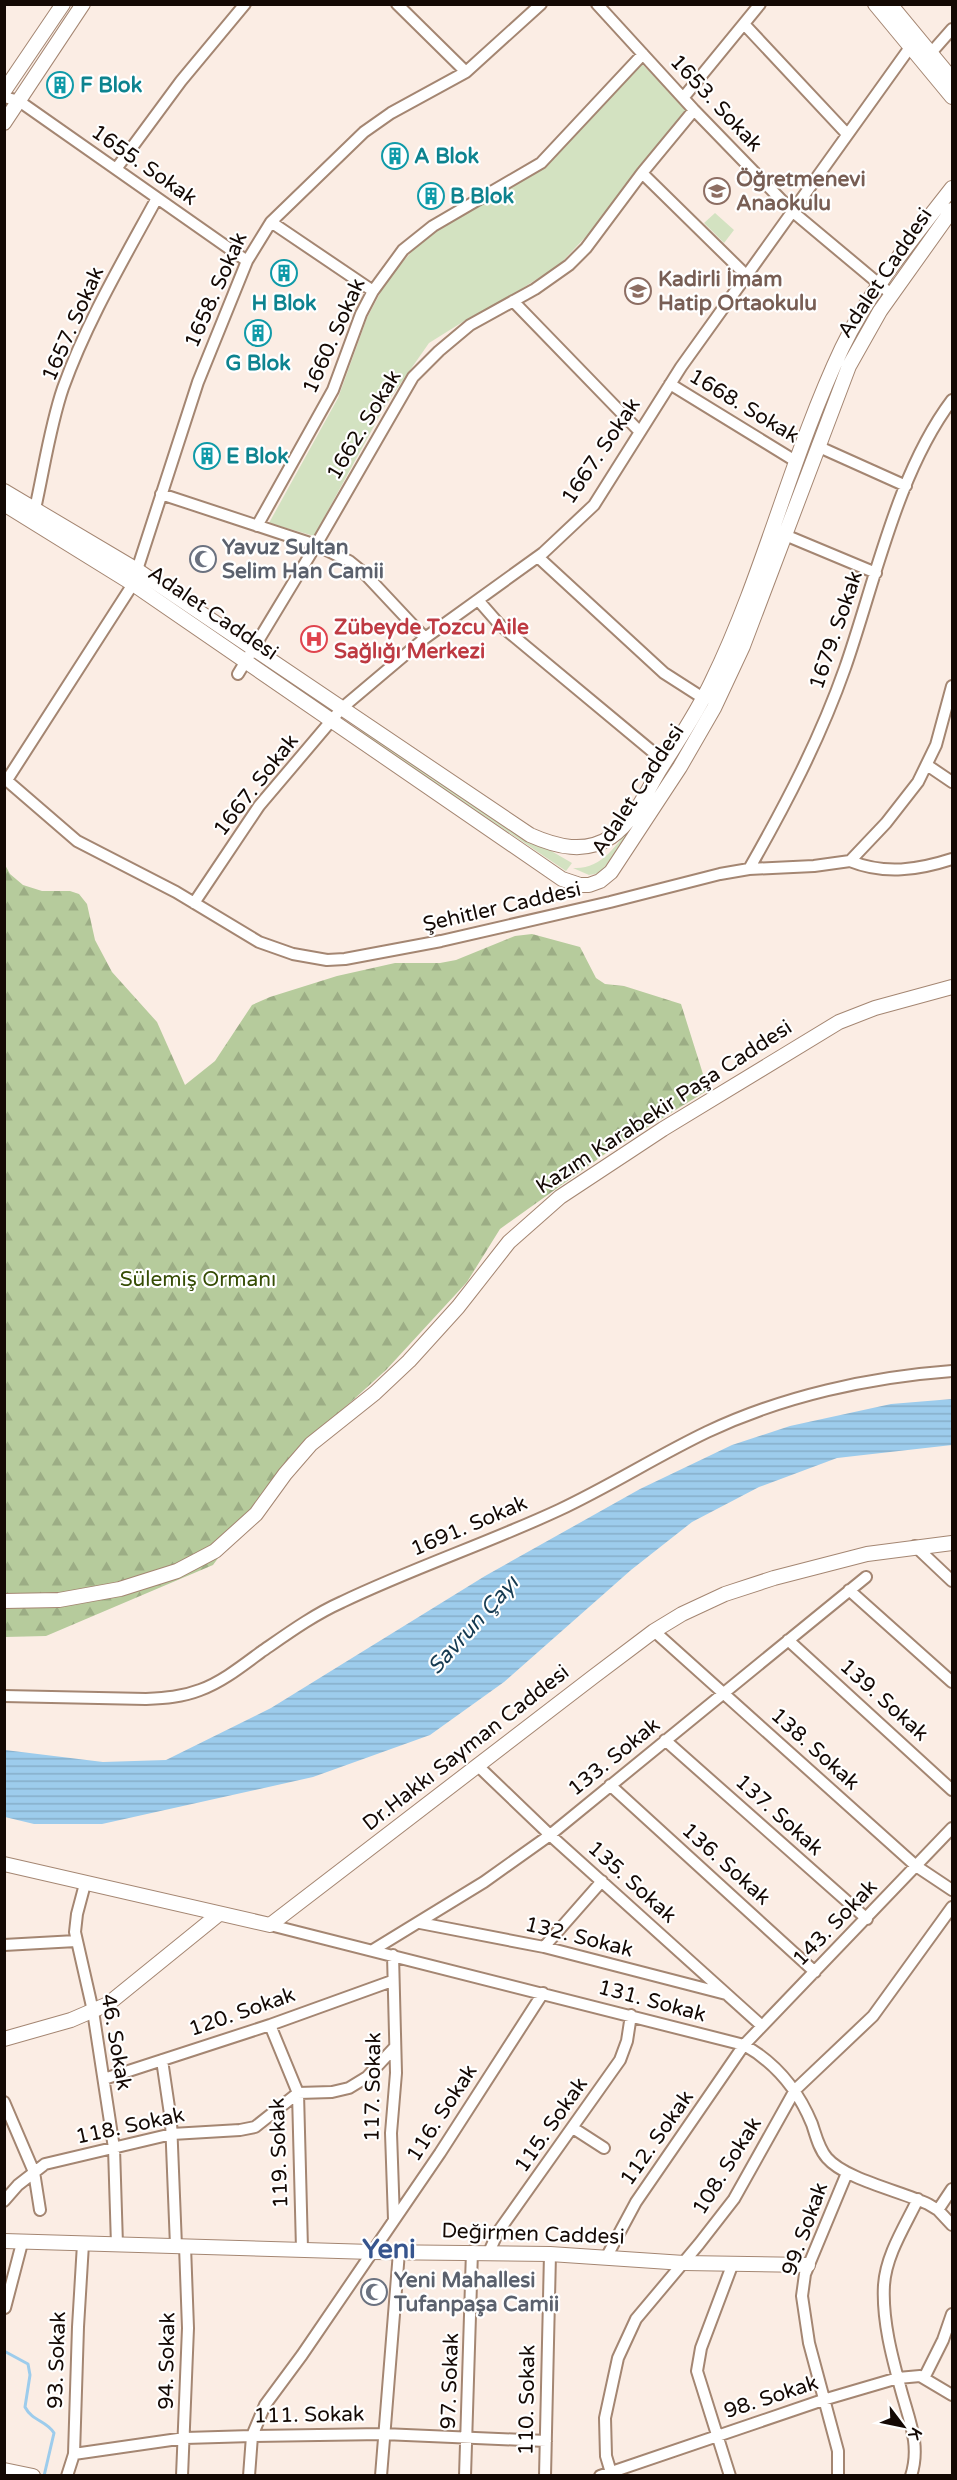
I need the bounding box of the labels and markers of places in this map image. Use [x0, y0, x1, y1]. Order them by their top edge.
building icon: F Blok [45, 70, 75, 100]
place label: F Blok [80, 73, 143, 98]
building icon: A Blok [380, 141, 410, 171]
place label: A Blok [414, 144, 480, 169]
place label: Öğretmenevi Anaokulu [736, 167, 866, 216]
school or university icon: Öğretmenevi Anaokulu [702, 176, 732, 206]
building icon: B Blok [416, 181, 446, 211]
place label: B Blok [450, 184, 514, 209]
building icon: H Blok [269, 258, 299, 288]
place label: Kadirli İmam Hatip Ortaokulu [658, 267, 817, 316]
school or university icon: Kadirli İmam Hatip Ortaokulu [623, 276, 653, 306]
place label: H Blok [251, 291, 317, 316]
building icon: G Blok [243, 318, 273, 348]
place label: G Blok [225, 351, 291, 376]
building icon: E Blok [192, 441, 222, 471]
place label: E Blok [226, 444, 289, 469]
place label: Yavuz Sultan Selim Han Camii [222, 535, 384, 584]
mosque icon: Yavuz Sultan Selim Han Camii [188, 544, 218, 574]
place label: Zübeyde Tozcu Aile Sağlığı Merkezi [334, 615, 529, 664]
hospital icon: Zübeyde Tozcu Aile Sağlığı Merkezi [299, 624, 329, 654]
place label: Yeni Mahallesi Tufanpaşa Camii [393, 2268, 559, 2317]
mosque icon: Yeni Mahallesi Tufanpaşa Camii [359, 2277, 389, 2307]

